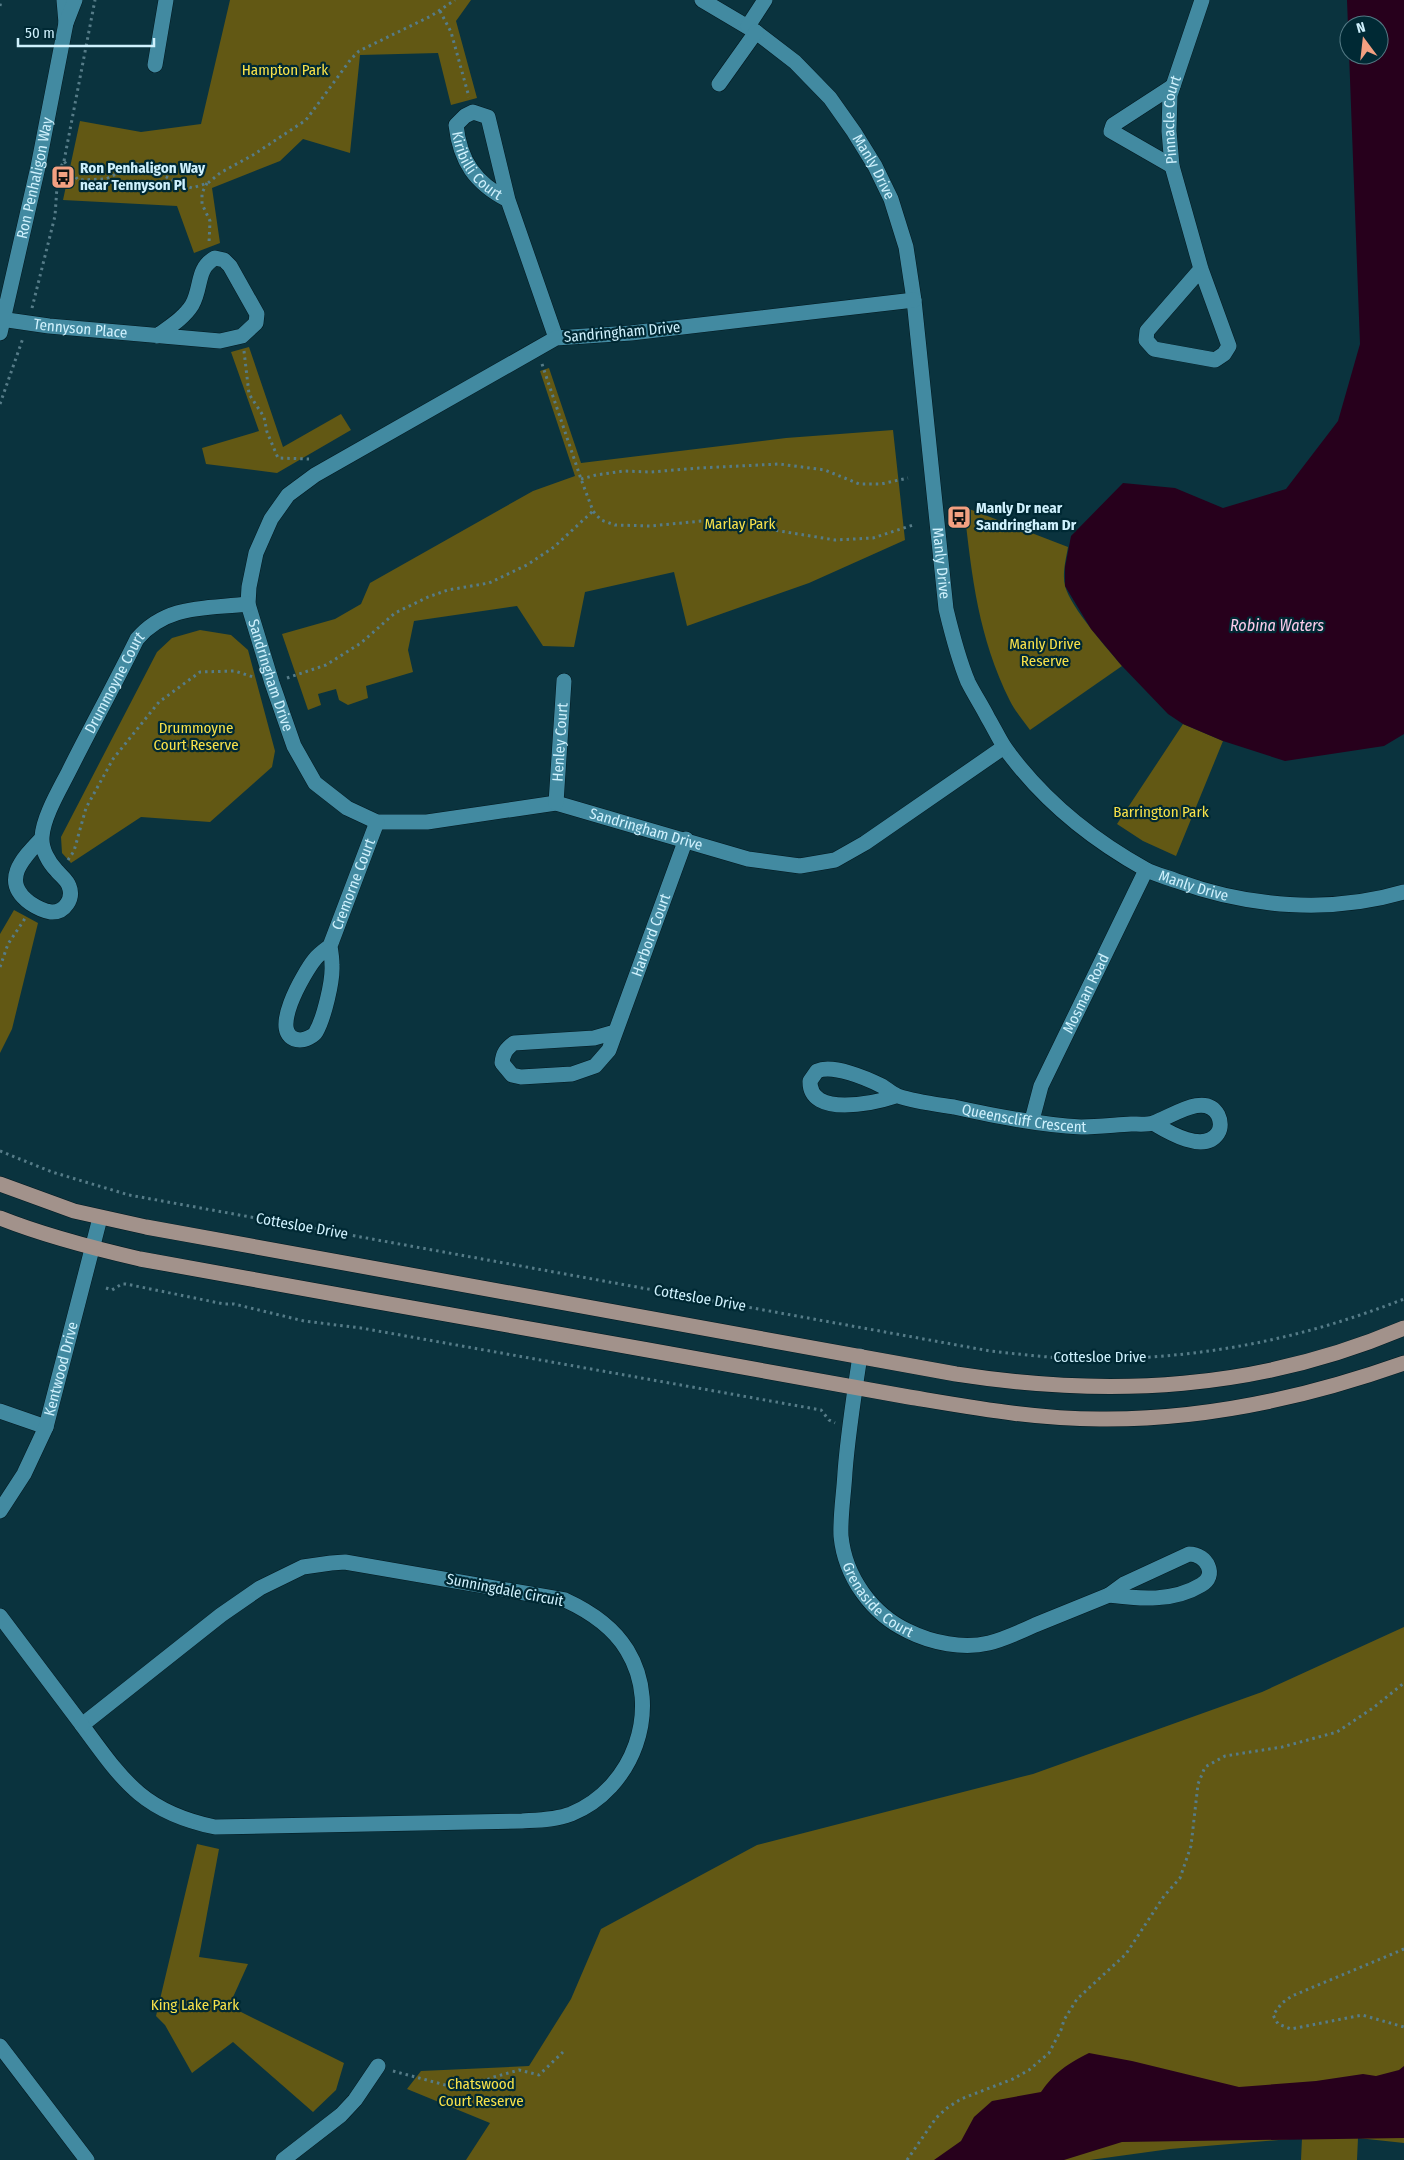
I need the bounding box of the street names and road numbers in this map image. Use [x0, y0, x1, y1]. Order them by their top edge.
street label: Pinnacle Court [1160, 73, 1185, 165]
street label: Ron Penhaligon Way [13, 115, 57, 240]
street label: Kiribilli Court [448, 130, 506, 204]
street label: Manly Drive [849, 131, 899, 202]
street label: Tennyson Place [32, 315, 128, 342]
street label: Sandringham Drive [563, 318, 681, 346]
street label: Manly Drive [929, 527, 954, 600]
street label: Sandringham Drive [244, 617, 297, 734]
street label: Drummoyne Court [81, 628, 148, 736]
street label: Henley Court [548, 702, 572, 782]
street label: Sandringham Drive [587, 804, 705, 854]
street label: Cremorne Court [328, 836, 379, 933]
street label: Manly Drive [1157, 867, 1230, 905]
street label: Harbord Court [627, 891, 674, 979]
street label: Mosman Road [1059, 951, 1113, 1036]
street label: Queenscliff Crescent [960, 1100, 1087, 1136]
street label: Cottesloe Drive [255, 1209, 349, 1243]
street label: Cottesloe Drive [653, 1281, 747, 1315]
street label: Kentwood Drive [40, 1320, 82, 1418]
street label: Cottesloe Drive [1053, 1348, 1147, 1366]
street label: Grenaside Court [839, 1560, 916, 1641]
street label: Sunningdale Circuit [445, 1570, 565, 1610]

